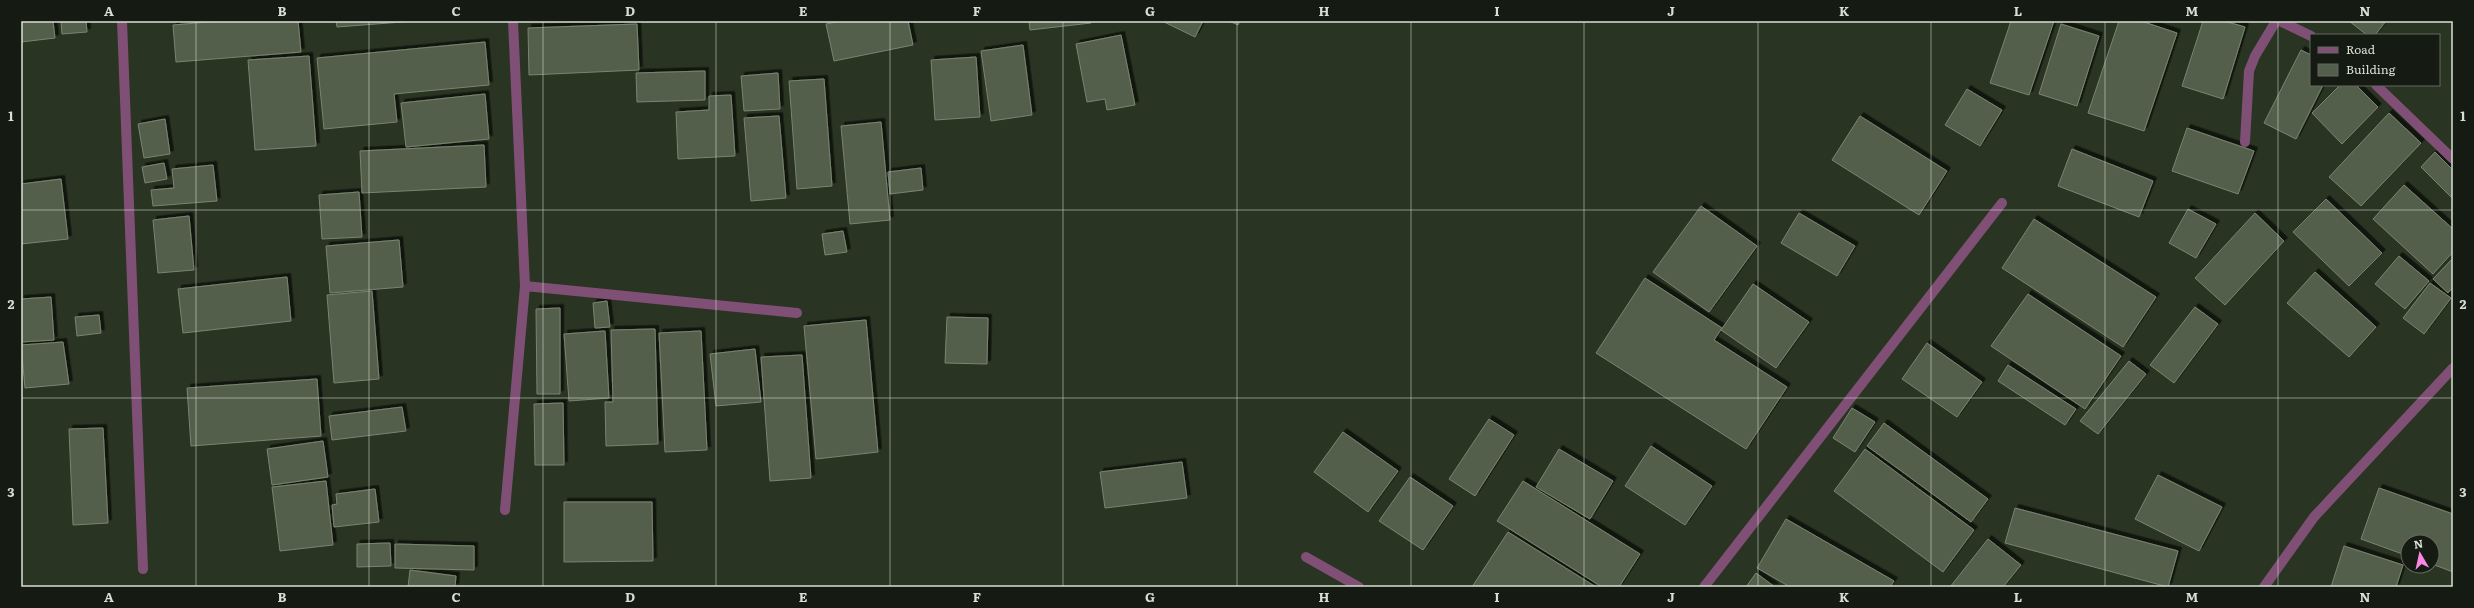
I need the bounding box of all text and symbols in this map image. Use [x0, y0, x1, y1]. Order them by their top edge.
text: A [104, 1, 114, 20]
text: B [278, 1, 287, 20]
text: C [451, 1, 461, 20]
text: D [625, 1, 635, 20]
text: E [799, 1, 808, 20]
text: F [973, 1, 981, 20]
text: G [1145, 1, 1155, 20]
text: H [1319, 1, 1330, 20]
text: I [1494, 1, 1500, 20]
text: J [1667, 1, 1675, 20]
text: K [1839, 1, 1850, 20]
text: L [2014, 1, 2022, 20]
text: M [2186, 1, 2199, 20]
text: N [2360, 1, 2371, 20]
legend [2310, 34, 2440, 86]
text: Road [2346, 40, 2376, 58]
text: Building [2346, 60, 2396, 78]
text: 1 [8, 106, 14, 125]
text: 1 [2460, 106, 2466, 125]
text: 2 [8, 294, 15, 313]
text: 2 [2460, 294, 2467, 313]
text: 3 [7, 482, 15, 501]
text: 3 [2459, 482, 2467, 501]
north arrow [2400, 534, 2440, 574]
text: N [2412, 535, 2424, 552]
text: A [104, 587, 114, 606]
text: B [278, 587, 287, 606]
text: C [451, 587, 461, 606]
text: D [625, 587, 635, 606]
text: E [799, 587, 808, 606]
text: F [973, 587, 981, 606]
text: G [1145, 587, 1155, 606]
text: H [1319, 587, 1330, 606]
text: I [1494, 587, 1500, 606]
text: J [1667, 587, 1675, 606]
text: K [1839, 587, 1850, 606]
text: L [2014, 587, 2022, 606]
text: M [2186, 587, 2199, 606]
text: N [2360, 587, 2371, 606]

